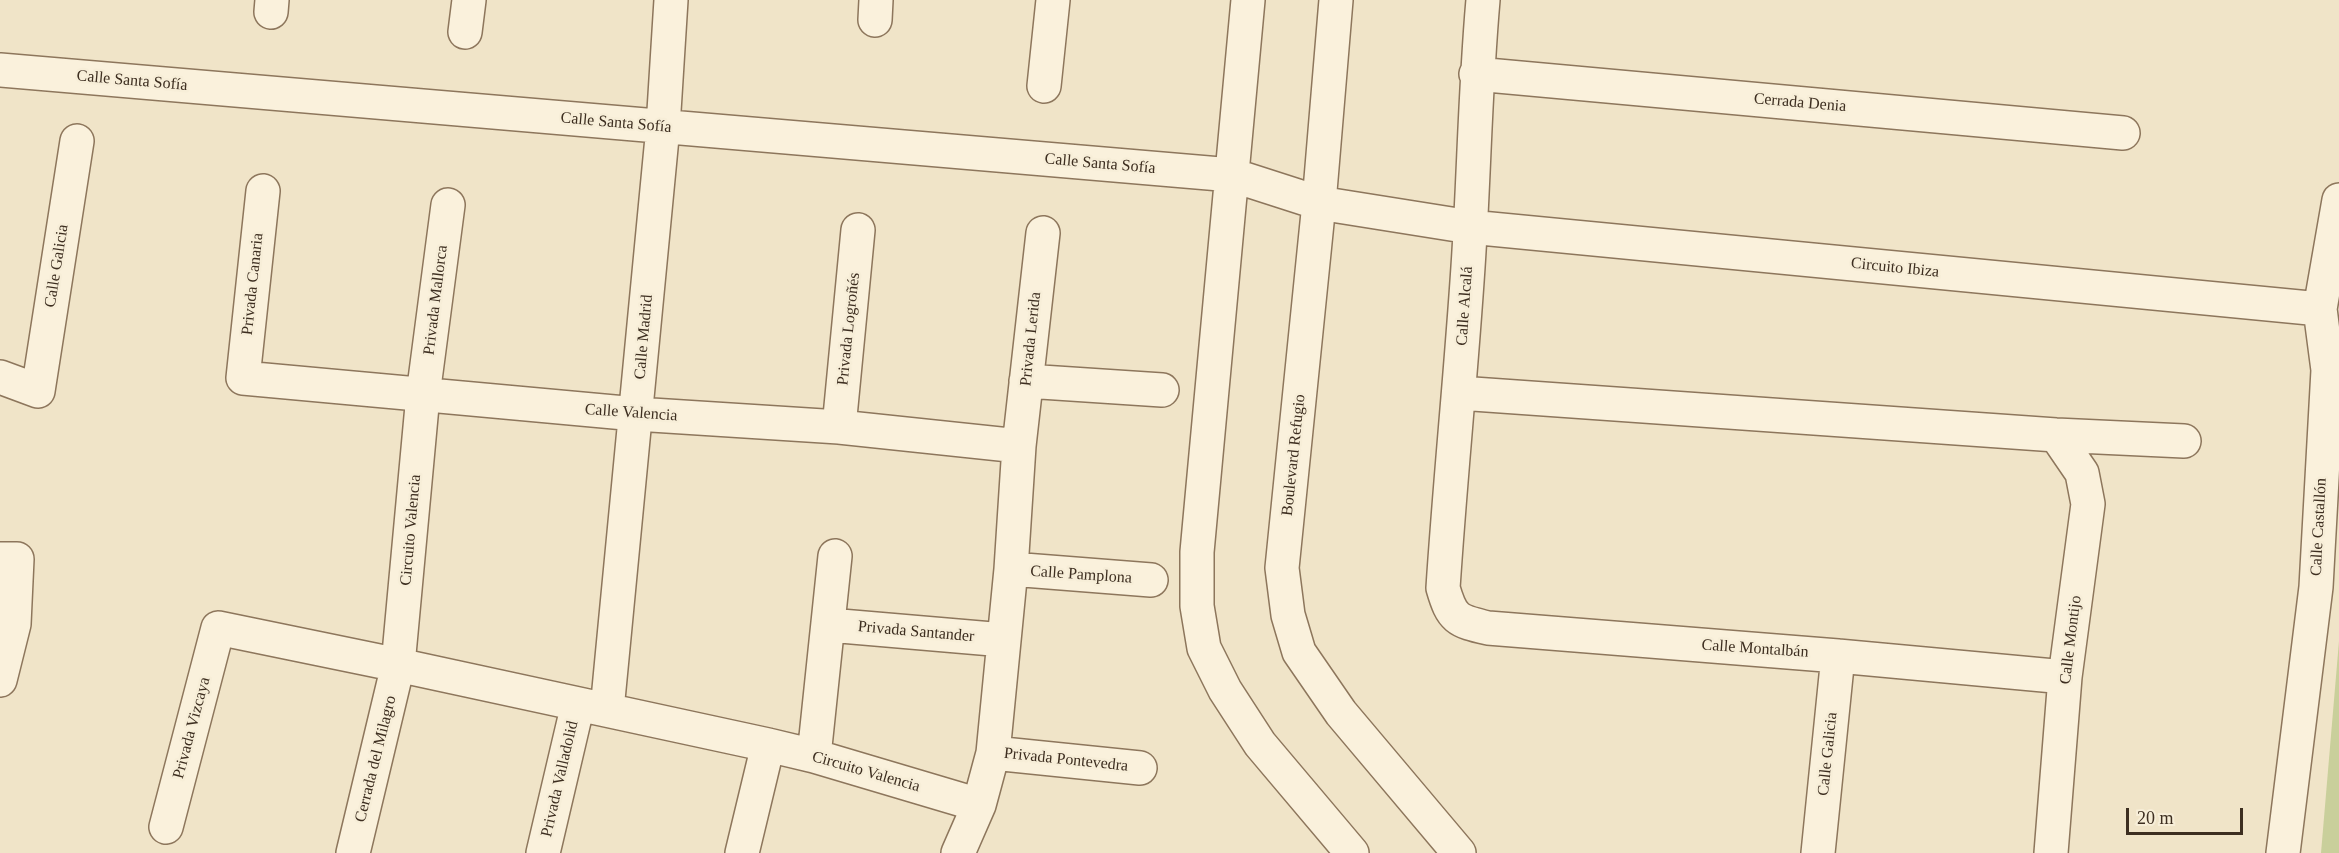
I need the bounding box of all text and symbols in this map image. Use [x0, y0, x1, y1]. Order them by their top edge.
street label: Calle Santa Sofía [76, 67, 188, 95]
street label: Cerrada Denia [1753, 89, 1847, 117]
street label: Calle Santa Sofía [560, 109, 672, 137]
street label: Calle Santa Sofía [1044, 150, 1156, 178]
street label: Calle Galicia [41, 223, 73, 309]
street label: Privada Canaria [238, 232, 268, 336]
street label: Privada Mallorca [420, 244, 452, 356]
street label: Circuito Ibiza [1850, 254, 1940, 282]
street label: Calle Alcalá [1453, 266, 1477, 346]
street label: Privada Logroñés [834, 272, 864, 386]
street label: Privada Lerida [1017, 291, 1045, 387]
street label: Calle Madrid [631, 294, 657, 380]
street label: Boulevard Refugio [1278, 393, 1310, 517]
street label: Calle Valencia [584, 400, 678, 426]
street label: Circuito Valencia [397, 474, 425, 586]
street label: Calle Castallón [2307, 477, 2331, 577]
street label: Calle Pamplona [1030, 562, 1132, 588]
street label: Calle Montijo [2056, 594, 2086, 686]
street label: Privada Santander [857, 617, 975, 647]
street label: Calle Montalbán [1701, 636, 1809, 662]
street label: Privada Vizcaya [169, 675, 215, 781]
street label: Cerrada del Milagro [351, 694, 401, 824]
street label: Calle Galicia [1814, 711, 1842, 797]
street label: Privada Valladolid [537, 719, 583, 839]
street label: Privada Pontevedra [1003, 744, 1129, 776]
street label: Circuito Valencia [810, 747, 922, 797]
scale bar [2129, 796, 2246, 834]
text: 20 m [2137, 808, 2174, 828]

